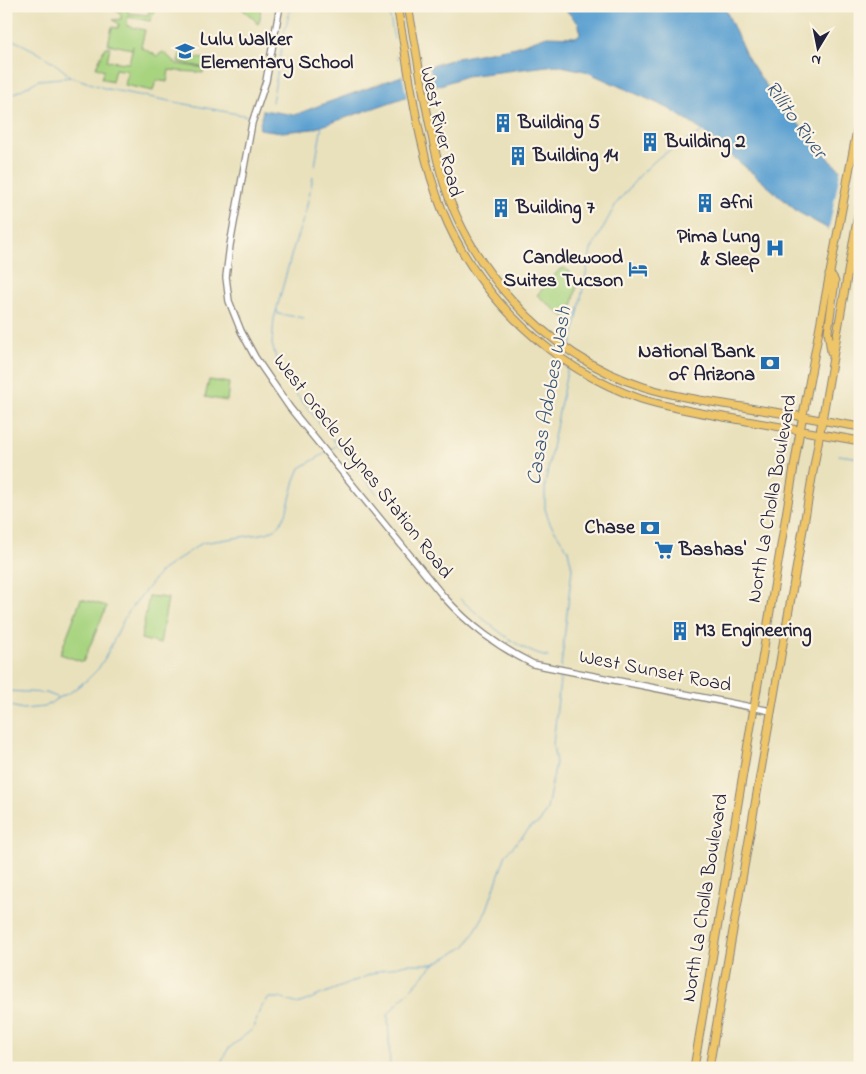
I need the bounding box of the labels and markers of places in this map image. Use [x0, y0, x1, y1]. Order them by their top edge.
place label: Lulu Walker Elementary School [200, 26, 353, 79]
school or university icon: Lulu Walker Elementary School [174, 40, 196, 62]
place label: Building 5 [517, 109, 600, 139]
building icon: Building 5 [492, 112, 514, 134]
place label: Building 2 [664, 128, 745, 158]
building icon: Building 2 [639, 131, 661, 153]
place label: Building 14 [532, 142, 619, 172]
building icon: Building 14 [507, 145, 529, 167]
place label: afni [720, 189, 753, 218]
building icon: afni [694, 192, 716, 214]
place label: Building 7 [515, 194, 595, 224]
building icon: Building 7 [490, 197, 512, 219]
place label: Pima Lung & Sleep [677, 223, 760, 275]
hospital icon: Pima Lung & Sleep [764, 237, 786, 259]
place label: Candlewood Suites Tucson [503, 244, 624, 296]
hotel icon: Candlewood Suites Tucson [627, 258, 649, 280]
place label: National Bank of Arizona [638, 338, 756, 390]
bank icon: National Bank of Arizona [759, 352, 781, 374]
place label: Chase [585, 514, 636, 543]
bank icon: Chase [639, 517, 661, 539]
place label: Bashas' [678, 536, 747, 565]
supermarket icon: Bashas' [653, 539, 675, 561]
place label: M3 Engineering [695, 617, 811, 647]
building icon: M3 Engineering [669, 620, 691, 642]

